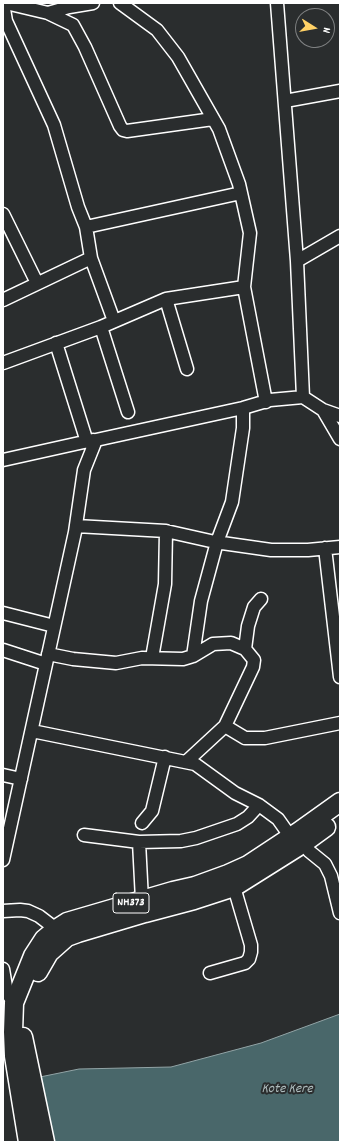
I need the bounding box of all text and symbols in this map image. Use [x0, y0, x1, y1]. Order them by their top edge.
north arrow [295, 8, 335, 48]
text: N [317, 26, 334, 34]
road number: NH373 [113, 893, 149, 913]
water label: Kote Kere [261, 1082, 313, 1098]

